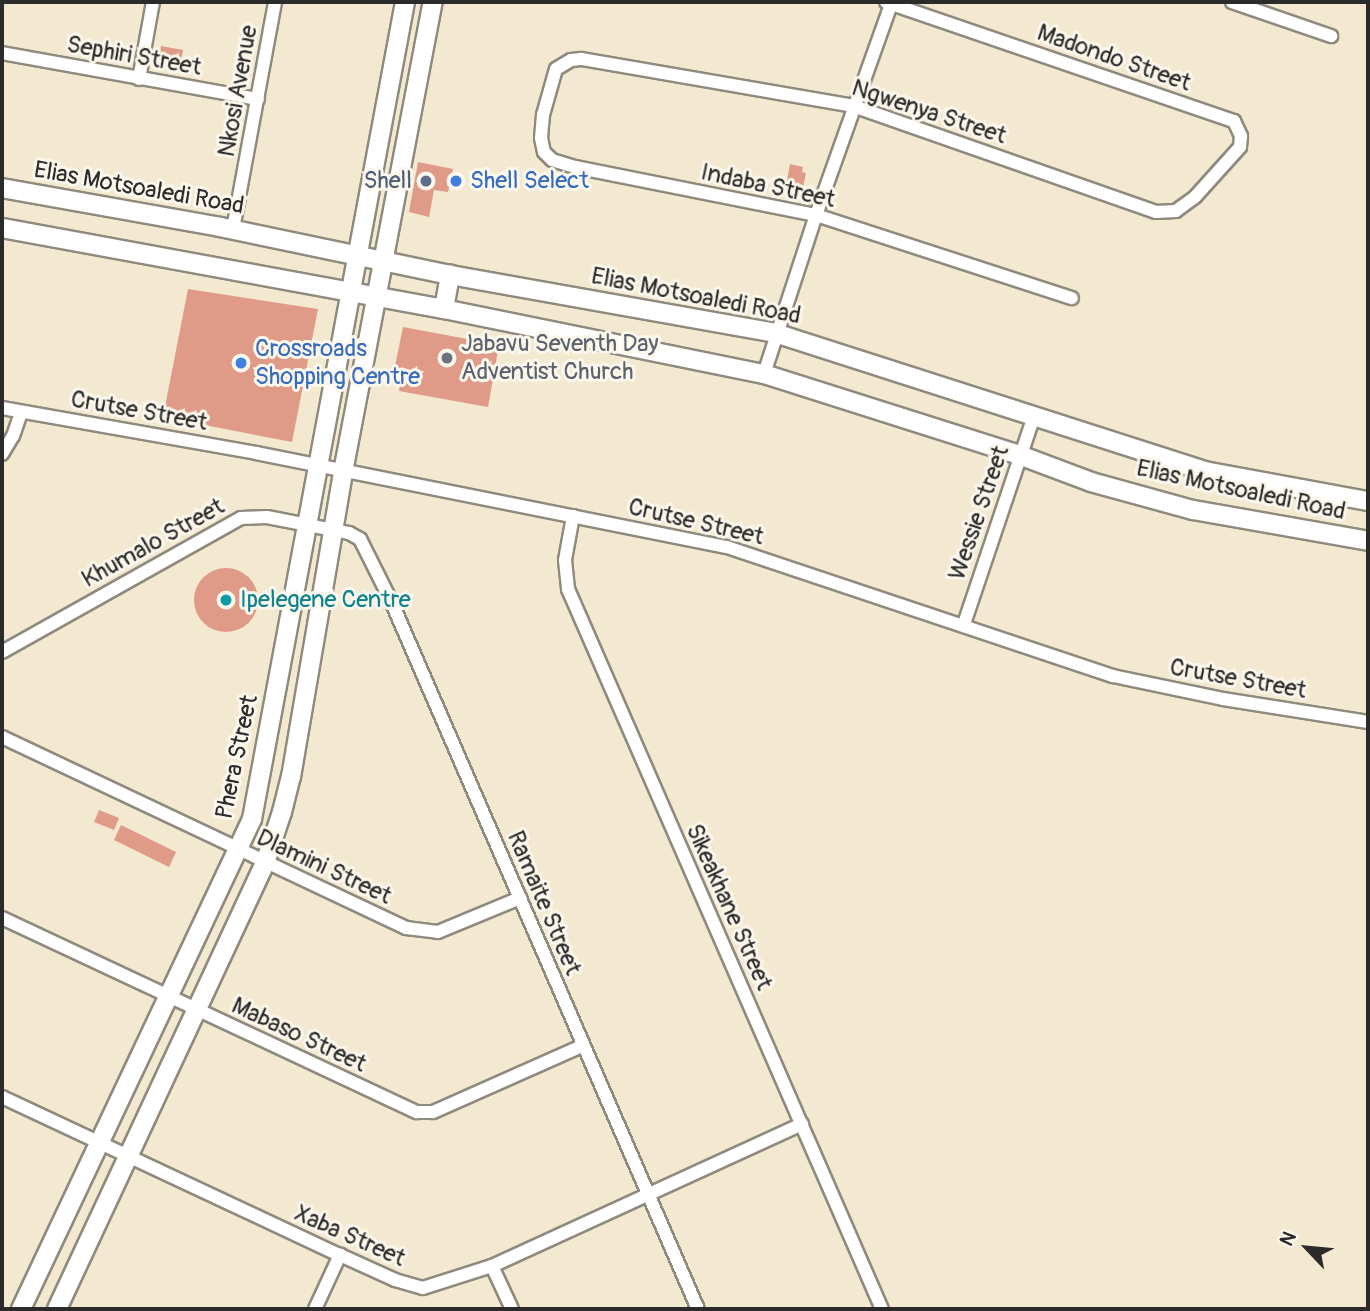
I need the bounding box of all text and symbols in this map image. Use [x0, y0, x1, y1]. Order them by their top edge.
street label: Madondo Street [1033, 18, 1195, 98]
street label: Nkosi Avenue [212, 23, 264, 159]
street label: Sephiri Street [65, 30, 203, 82]
street label: Ngwenya Street [848, 73, 1010, 151]
street label: Elias Motsoaledi Road [32, 155, 246, 221]
street label: Indaba Street [698, 158, 838, 214]
place label: Shell [363, 167, 412, 195]
place label: Shell Select [470, 167, 589, 195]
marker: Shell [418, 173, 434, 189]
marker: Shell Select [448, 173, 464, 189]
street label: Elias Motsoaledi Road [589, 262, 803, 330]
place label: Jabavu Seventh Day Adventist Church [461, 330, 659, 386]
place label: Crossroads Shopping Centre [255, 335, 420, 391]
marker: Jabavu Seventh Day Adventist Church [439, 350, 455, 366]
marker: Crossroads Shopping Centre [233, 355, 249, 371]
street label: Crutse Street [69, 385, 209, 437]
street label: Wessie Street [943, 442, 1015, 584]
street label: Elias Motsoaledi Road [1134, 454, 1348, 526]
street label: Khumalo Street [77, 492, 229, 594]
street label: Crutse Street [626, 492, 766, 552]
place label: Ipelegene Centre [240, 586, 411, 614]
marker: Ipelegene Centre [218, 592, 234, 608]
street label: Crutse Street [1168, 653, 1308, 705]
street label: Phera Street [210, 692, 264, 822]
street label: Sikeakhane Street [680, 820, 778, 994]
street label: Dlamini Street [252, 823, 396, 911]
street label: Ramaite Street [501, 827, 587, 979]
street label: Mabaso Street [227, 991, 371, 1079]
street label: Xaba Street [290, 1199, 410, 1273]
north arrow [1272, 1213, 1342, 1283]
text: N [1275, 1228, 1302, 1250]

